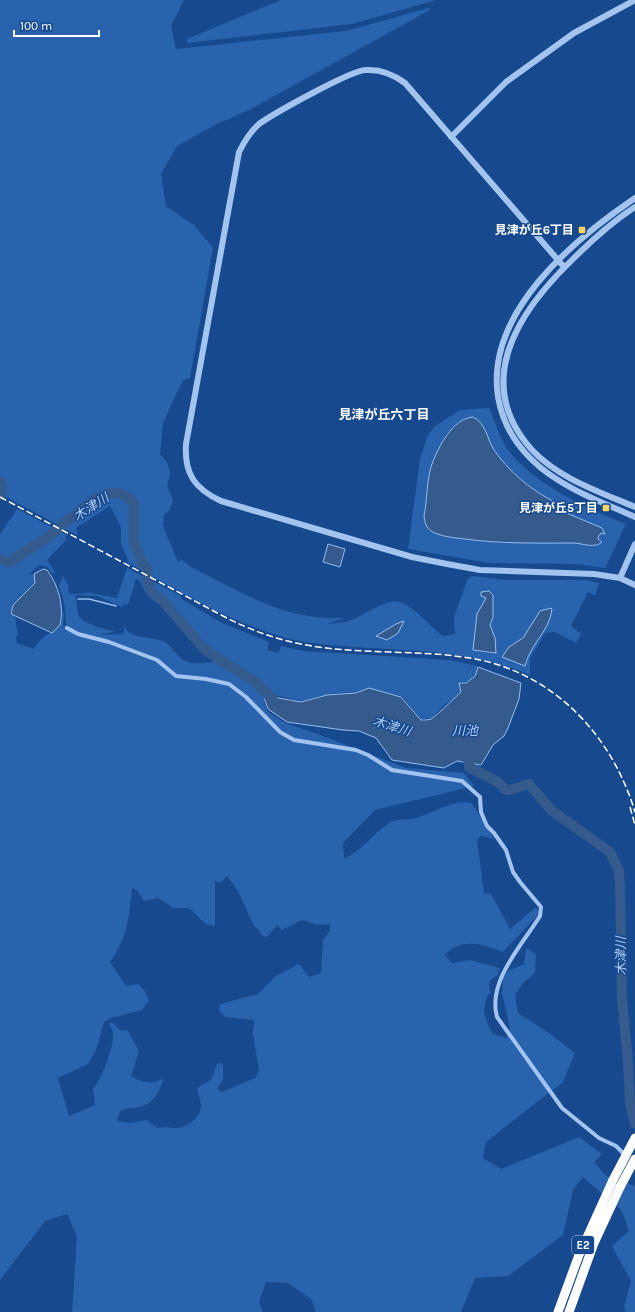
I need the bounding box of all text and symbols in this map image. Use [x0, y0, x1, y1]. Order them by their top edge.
scale bar [14, 12, 99, 38]
text: 100 m [20, 19, 52, 33]
place label: 見津が丘6丁目 [495, 223, 574, 237]
marker: 見津が丘6丁目 [577, 225, 587, 235]
district label: 見津が丘六丁目 [338, 407, 430, 422]
water label: 木津川 [71, 489, 113, 524]
place label: 見津が丘5丁目 [519, 501, 598, 515]
marker: 見津が丘5丁目 [601, 503, 611, 513]
water label: 木津川 [371, 713, 415, 739]
water label: 川池 [452, 723, 480, 738]
water label: 木津川 [613, 934, 629, 976]
road number: E2 [572, 1236, 594, 1254]

